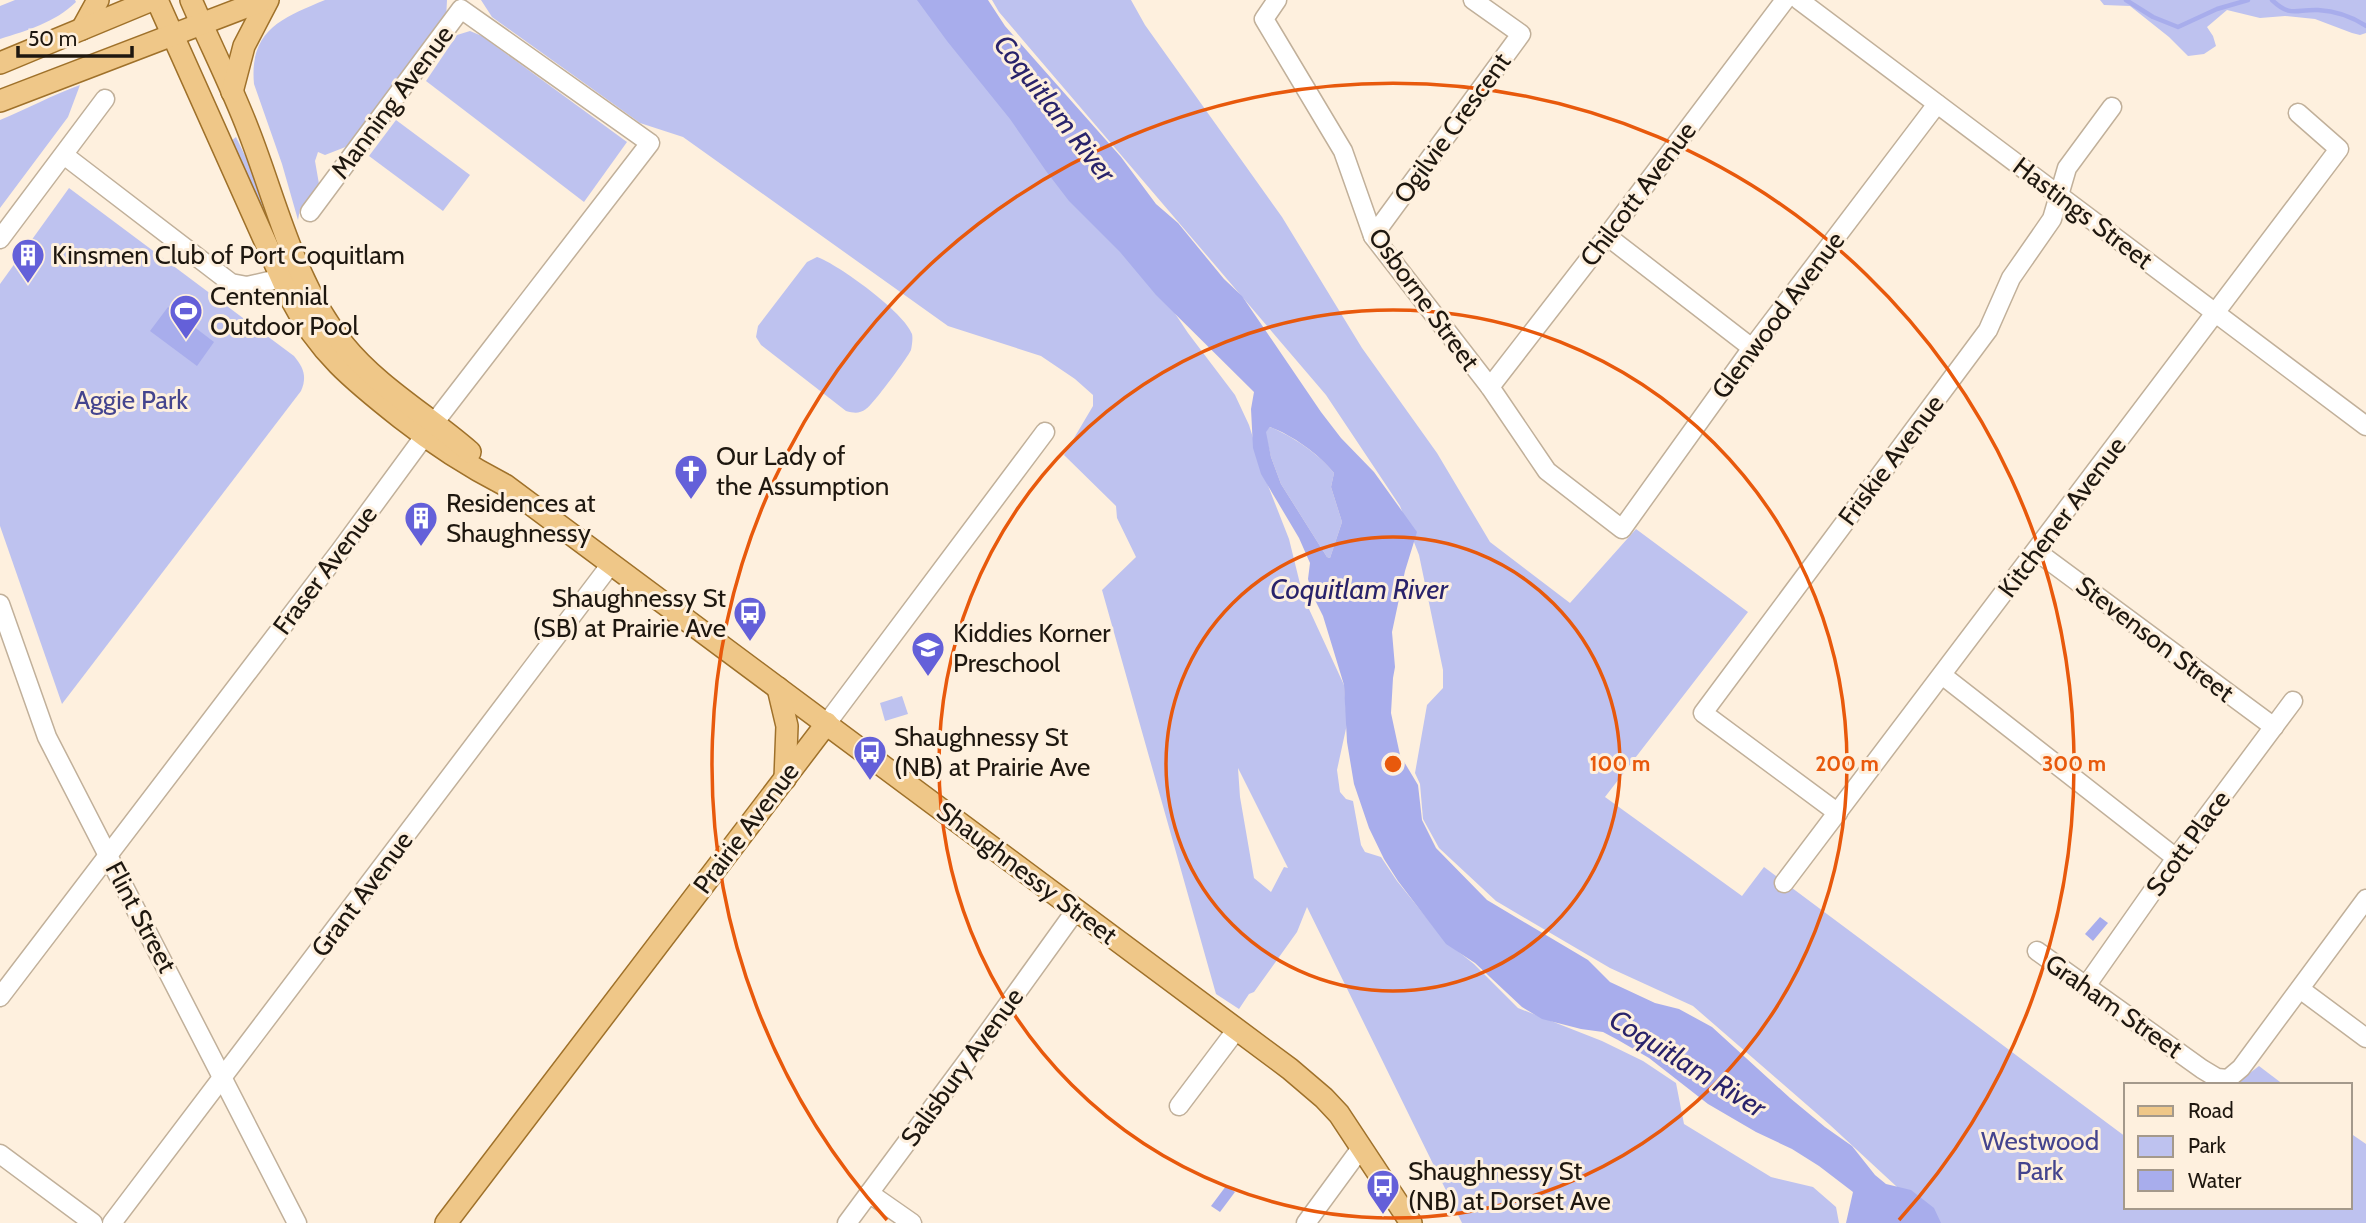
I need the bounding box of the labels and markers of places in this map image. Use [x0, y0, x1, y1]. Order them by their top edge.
building icon: Kinsmen Club of Port Coquitlam [9, 236, 47, 285]
place label: Kinsmen Club of Port Coquitlam [52, 239, 405, 271]
place label: Centennial Outdoor Pool [210, 280, 359, 342]
sports icon: Centennial Outdoor Pool [167, 292, 205, 341]
place label: Our Lady of the Assumption [716, 440, 889, 502]
church icon: Our Lady of the Assumption [672, 452, 710, 501]
place label: Residences at Shaughnessy [446, 487, 596, 549]
building icon: Residences at Shaughnessy [402, 499, 440, 548]
place label: Shaughnessy St (SB) at Prairie Ave [533, 582, 726, 644]
bus stop icon: Shaughnessy St (SB) at Prairie Ave [731, 594, 769, 643]
place label: Kiddies Korner Preschool [953, 617, 1111, 679]
school or university icon: Kiddies Korner Preschool [909, 629, 947, 678]
place label: Shaughnessy St (NB) at Prairie Ave [894, 721, 1090, 783]
bus stop icon: Shaughnessy St (NB) at Prairie Ave [851, 733, 889, 782]
centre of rings [1381, 752, 1405, 776]
place label: Shaughnessy St (NB) at Dorset Ave [1408, 1155, 1611, 1217]
bus stop icon: Shaughnessy St (NB) at Dorset Ave [1364, 1167, 1402, 1216]

